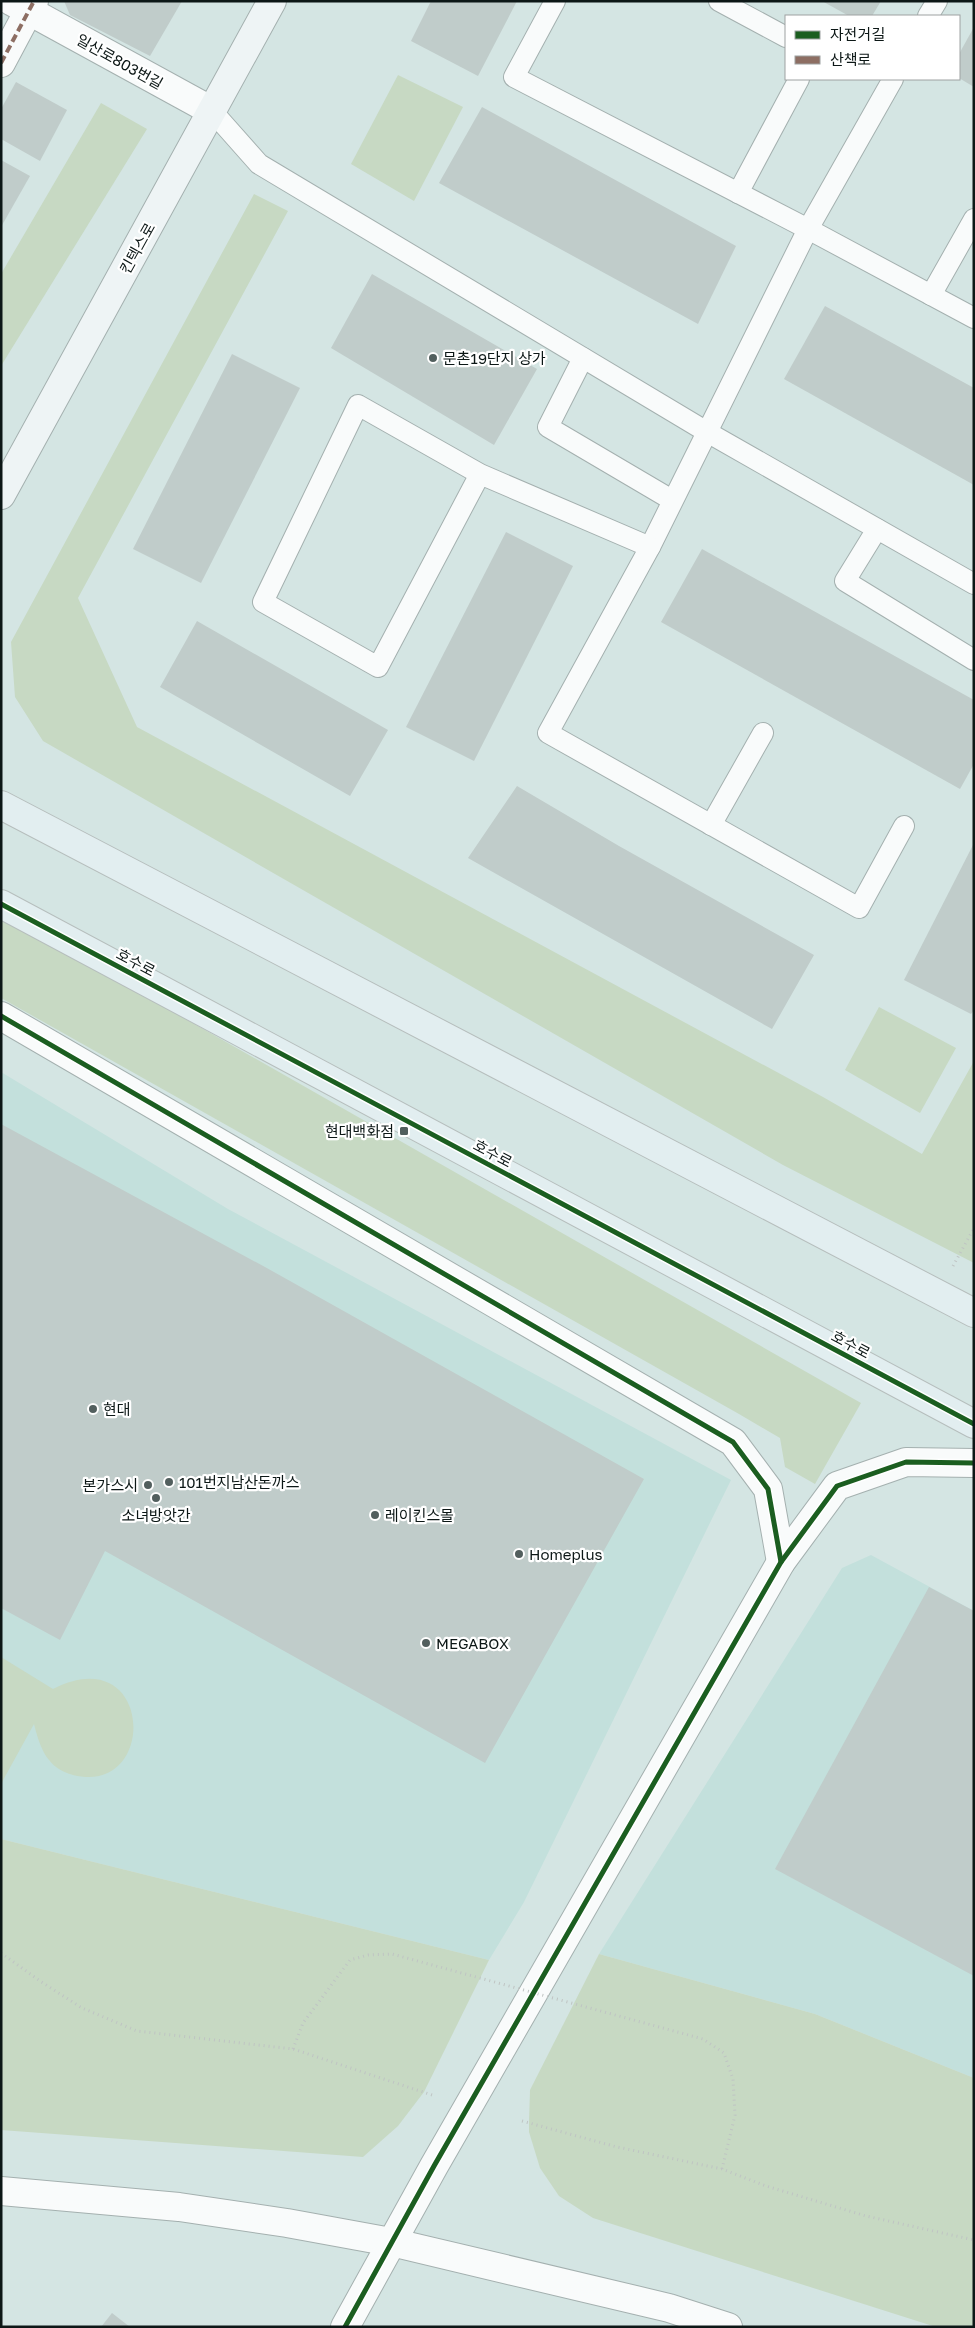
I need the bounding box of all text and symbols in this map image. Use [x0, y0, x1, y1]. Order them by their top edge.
legend [785, 15, 960, 80]
text: 자전거길 [830, 25, 885, 43]
street label: 일산로803번길 [74, 30, 166, 92]
text: 산책로 [830, 50, 871, 68]
street label: 킨텍스로 [116, 219, 158, 277]
place label: 문촌19단지 상가 [443, 349, 546, 367]
marker: 문촌19단지 상가 [427, 352, 439, 364]
street label: 호수로 [113, 944, 159, 980]
place label: 현대백화점 [325, 1122, 394, 1140]
marker: 현대백화점 [398, 1125, 410, 1137]
street label: 호수로 [470, 1135, 516, 1171]
street label: 호수로 [828, 1326, 874, 1362]
place label: 현대 [103, 1400, 131, 1418]
marker: 현대 [87, 1403, 99, 1415]
place label: 101번지남산돈까스 [179, 1473, 300, 1491]
place label: 본가스시 [83, 1476, 138, 1494]
marker: 101번지남산돈까스 [163, 1476, 175, 1488]
marker: 본가스시 [142, 1479, 154, 1491]
marker: 소녀방앗간 [150, 1492, 162, 1504]
place label: 소녀방앗간 [121, 1506, 191, 1524]
place label: 레이킨스몰 [385, 1506, 454, 1524]
marker: 레이킨스몰 [369, 1509, 381, 1521]
place label: Homeplus [529, 1545, 602, 1563]
marker: Homeplus [513, 1548, 525, 1560]
place label: MEGABOX [436, 1634, 509, 1652]
marker: MEGABOX [420, 1637, 432, 1649]

